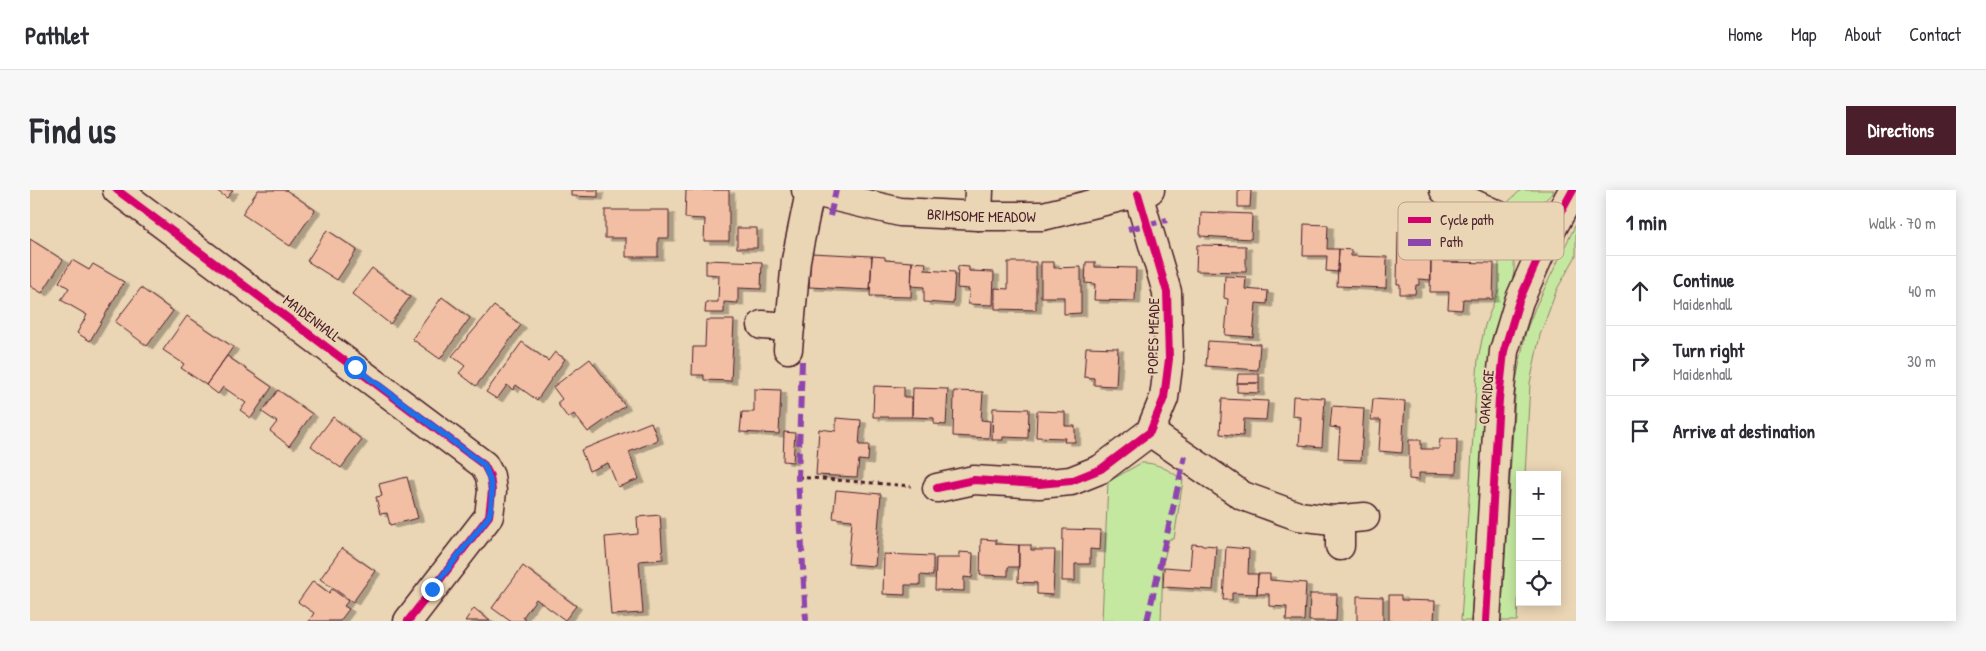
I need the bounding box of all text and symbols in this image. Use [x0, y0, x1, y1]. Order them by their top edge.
text: Pathlet [25, 19, 88, 51]
text: Home [1728, 22, 1763, 47]
text: Map [1791, 22, 1816, 47]
text: About [1844, 22, 1881, 47]
text: Contact [1909, 22, 1961, 47]
button: Directions [1846, 106, 1956, 155]
text: Find us [30, 107, 116, 154]
legend [1398, 202, 1564, 260]
street label: BRIMSOME MEADOW [926, 203, 1037, 226]
text: 1 min [1626, 208, 1667, 237]
text: Cycle path [1440, 210, 1494, 230]
text: Walk · 70 m [1869, 212, 1936, 234]
text: Path [1440, 232, 1463, 251]
text: Continue [1673, 267, 1734, 293]
icon: ahead [1626, 277, 1654, 305]
text: 40 m [1908, 280, 1936, 302]
street label: MAIDENHALL [279, 289, 345, 347]
text: Maidenhall [1673, 293, 1732, 315]
street label: POPES MEADE [1142, 297, 1164, 374]
text: Turn right [1673, 337, 1744, 363]
icon: right [1626, 347, 1654, 375]
text: 30 m [1907, 350, 1936, 372]
route start [344, 356, 367, 379]
text: Maidenhall [1673, 363, 1732, 385]
street label: OAKRIDGE [1473, 368, 1499, 425]
icon: arrive [1626, 417, 1654, 445]
text: Arrive at destination [1673, 418, 1815, 444]
map controls [1516, 471, 1561, 606]
button: + [1516, 471, 1561, 516]
button: − [1516, 516, 1561, 561]
button: locate [1516, 561, 1561, 606]
route end [421, 578, 444, 601]

